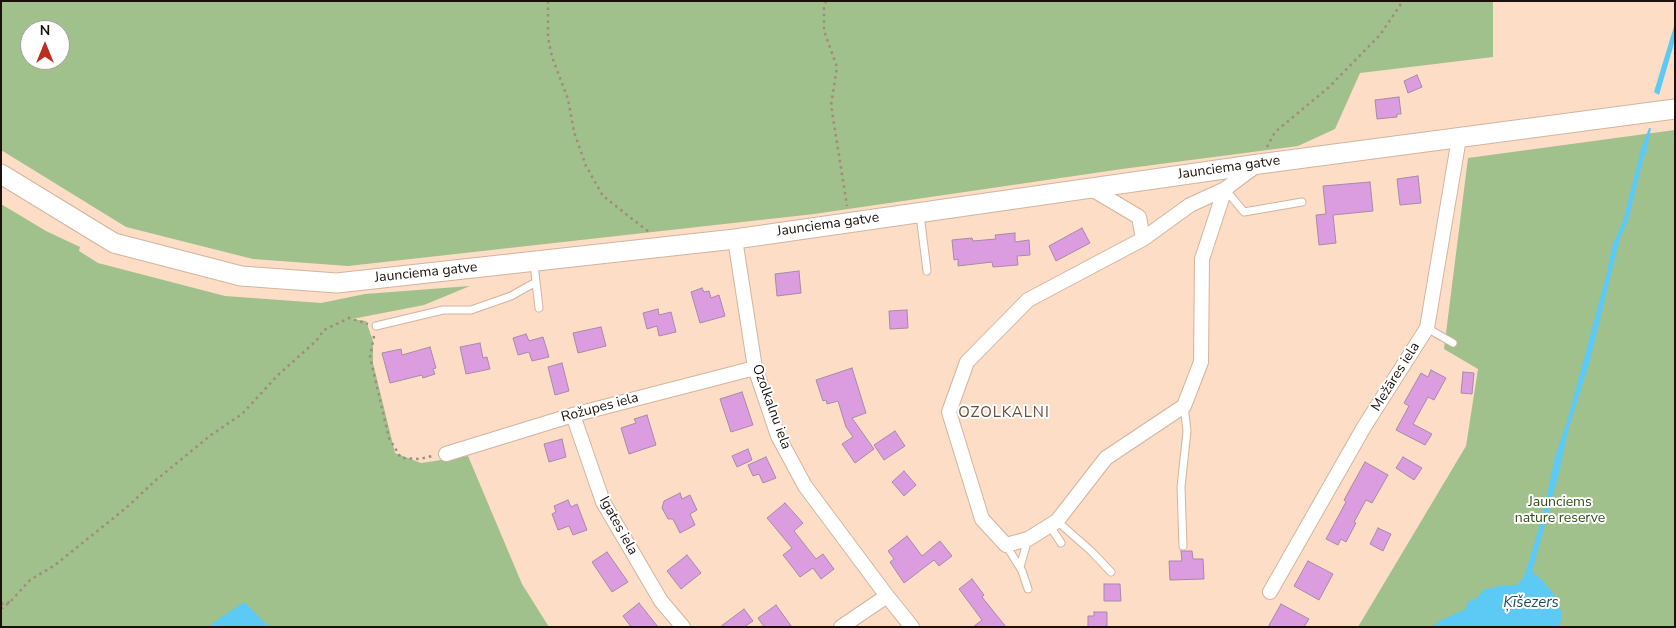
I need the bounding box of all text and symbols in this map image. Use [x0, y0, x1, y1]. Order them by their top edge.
north arrow [20, 20, 70, 70]
text: N [40, 21, 50, 40]
street label: Jaunciema gatve [1177, 153, 1281, 183]
street label: Jaunciema gatve [776, 210, 880, 240]
street label: Jaunciema gatve [374, 259, 478, 287]
street label: Mežāres iela [1368, 339, 1424, 415]
street label: Ozolkalnu iela [748, 362, 794, 452]
street label: Rožupes iela [559, 390, 641, 426]
district label: OZOLKALNI [957, 404, 1051, 422]
street label: Igates iela [595, 494, 641, 558]
park label: Jaunciems nature reserve [1515, 495, 1605, 528]
water label: Ķīšezers [1503, 594, 1559, 612]

